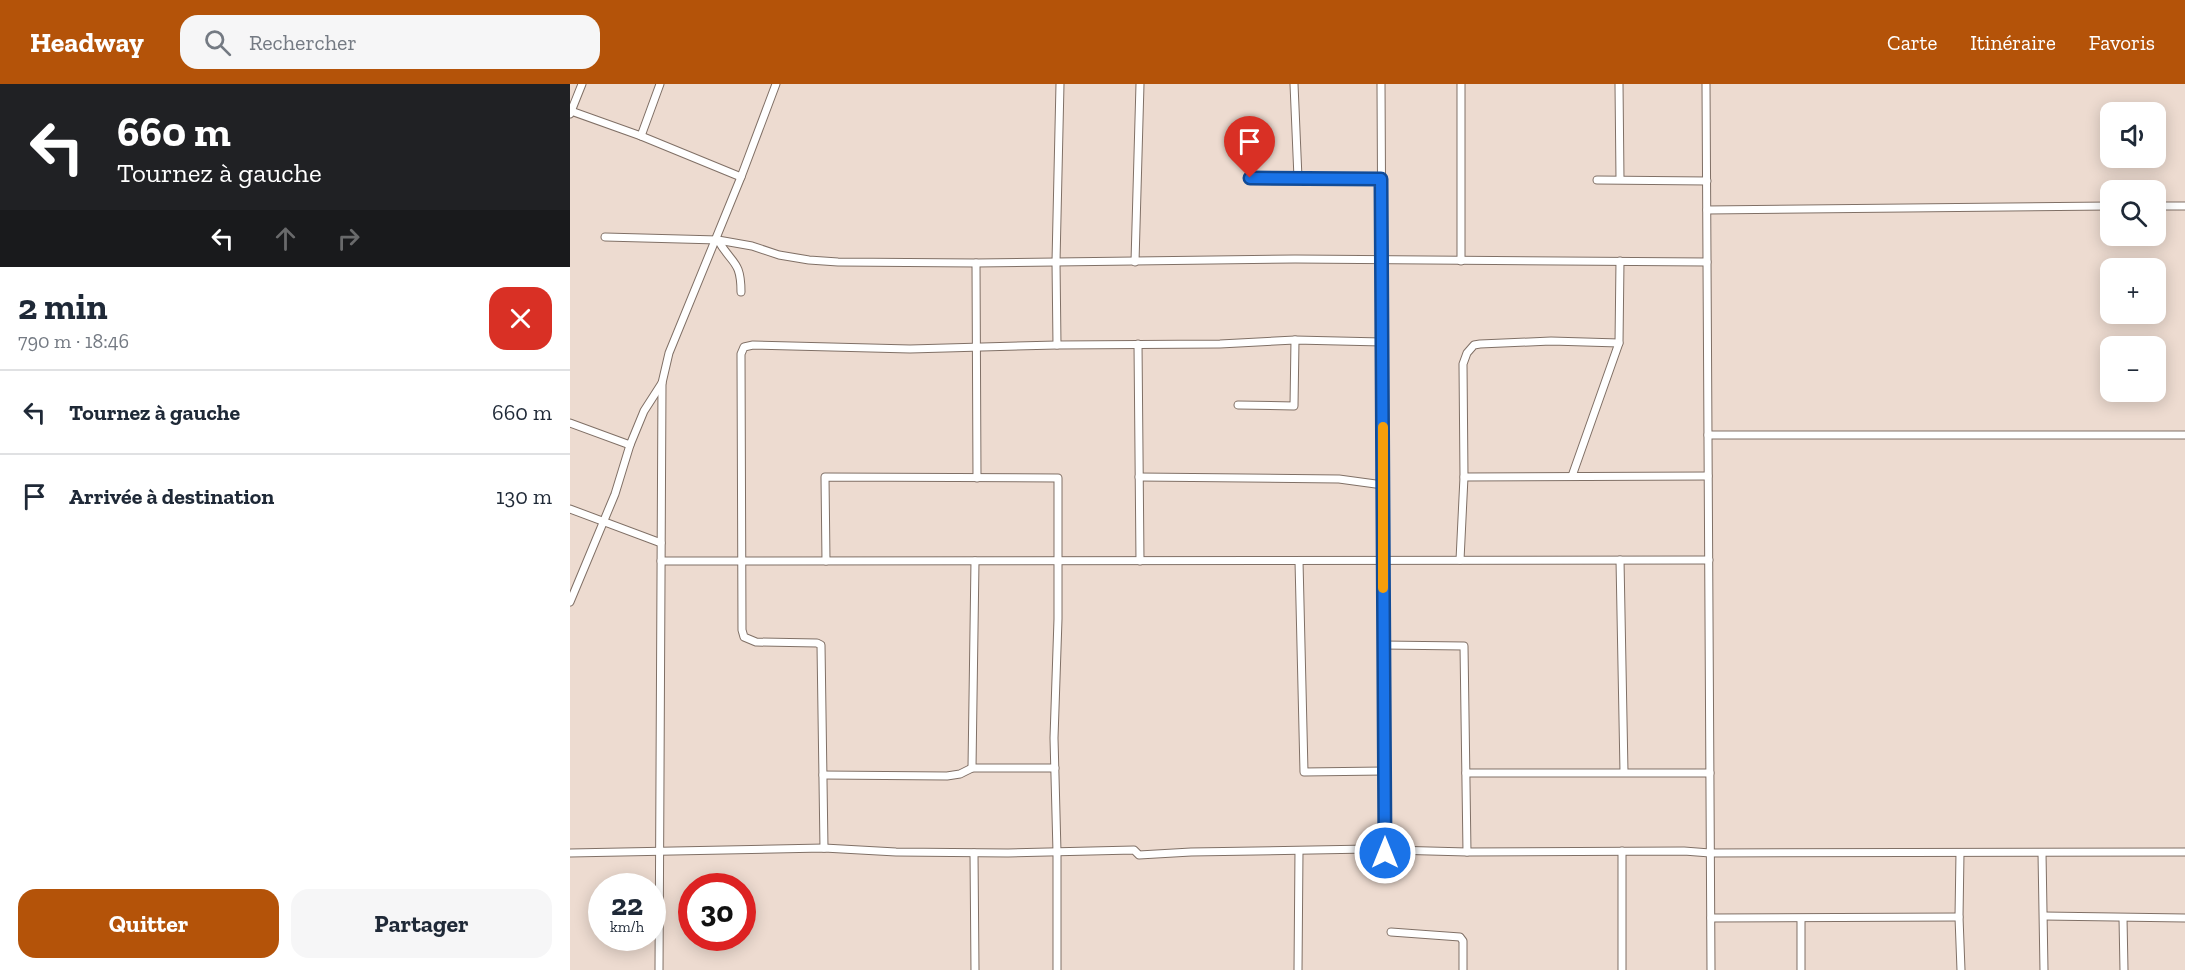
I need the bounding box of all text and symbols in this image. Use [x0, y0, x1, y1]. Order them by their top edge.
search box [180, 15, 600, 69]
text: Headway [30, 26, 144, 59]
icon: search [201, 26, 234, 59]
text: Rechercher [249, 29, 357, 56]
text: Carte [1887, 30, 1937, 55]
text: Itinéraire [1970, 30, 2056, 55]
text: Favoris [2089, 30, 2155, 55]
map controls [2100, 102, 2166, 402]
button: sound [2100, 102, 2166, 168]
text: 660 m [117, 106, 231, 157]
icon: left [18, 108, 96, 186]
pin [1224, 116, 1275, 178]
icon: arrive [1233, 125, 1266, 158]
text: Tournez à gauche [117, 157, 322, 189]
button: search [2100, 180, 2166, 246]
icon: left [206, 222, 239, 255]
icon: ahead [269, 222, 302, 255]
icon: right [332, 222, 365, 255]
button: + [2100, 258, 2166, 324]
text: 2 min [18, 285, 108, 328]
button: close [489, 287, 552, 350]
text: 790 m · 18:46 [18, 329, 129, 353]
button: − [2100, 336, 2166, 402]
icon: left [18, 396, 51, 429]
text: Tournez à gauche [69, 399, 240, 426]
text: 660 m [492, 399, 552, 426]
icon: arrive [18, 480, 51, 513]
text: Arrivée à destination [69, 483, 274, 510]
text: 130 m [496, 483, 552, 510]
position arrow [1353, 821, 1417, 885]
speed limit sign: 30 [678, 873, 756, 951]
text: 22 [611, 887, 643, 923]
button: Quitter [18, 889, 279, 958]
button: Partager [291, 889, 552, 958]
text: km/h [610, 918, 644, 936]

